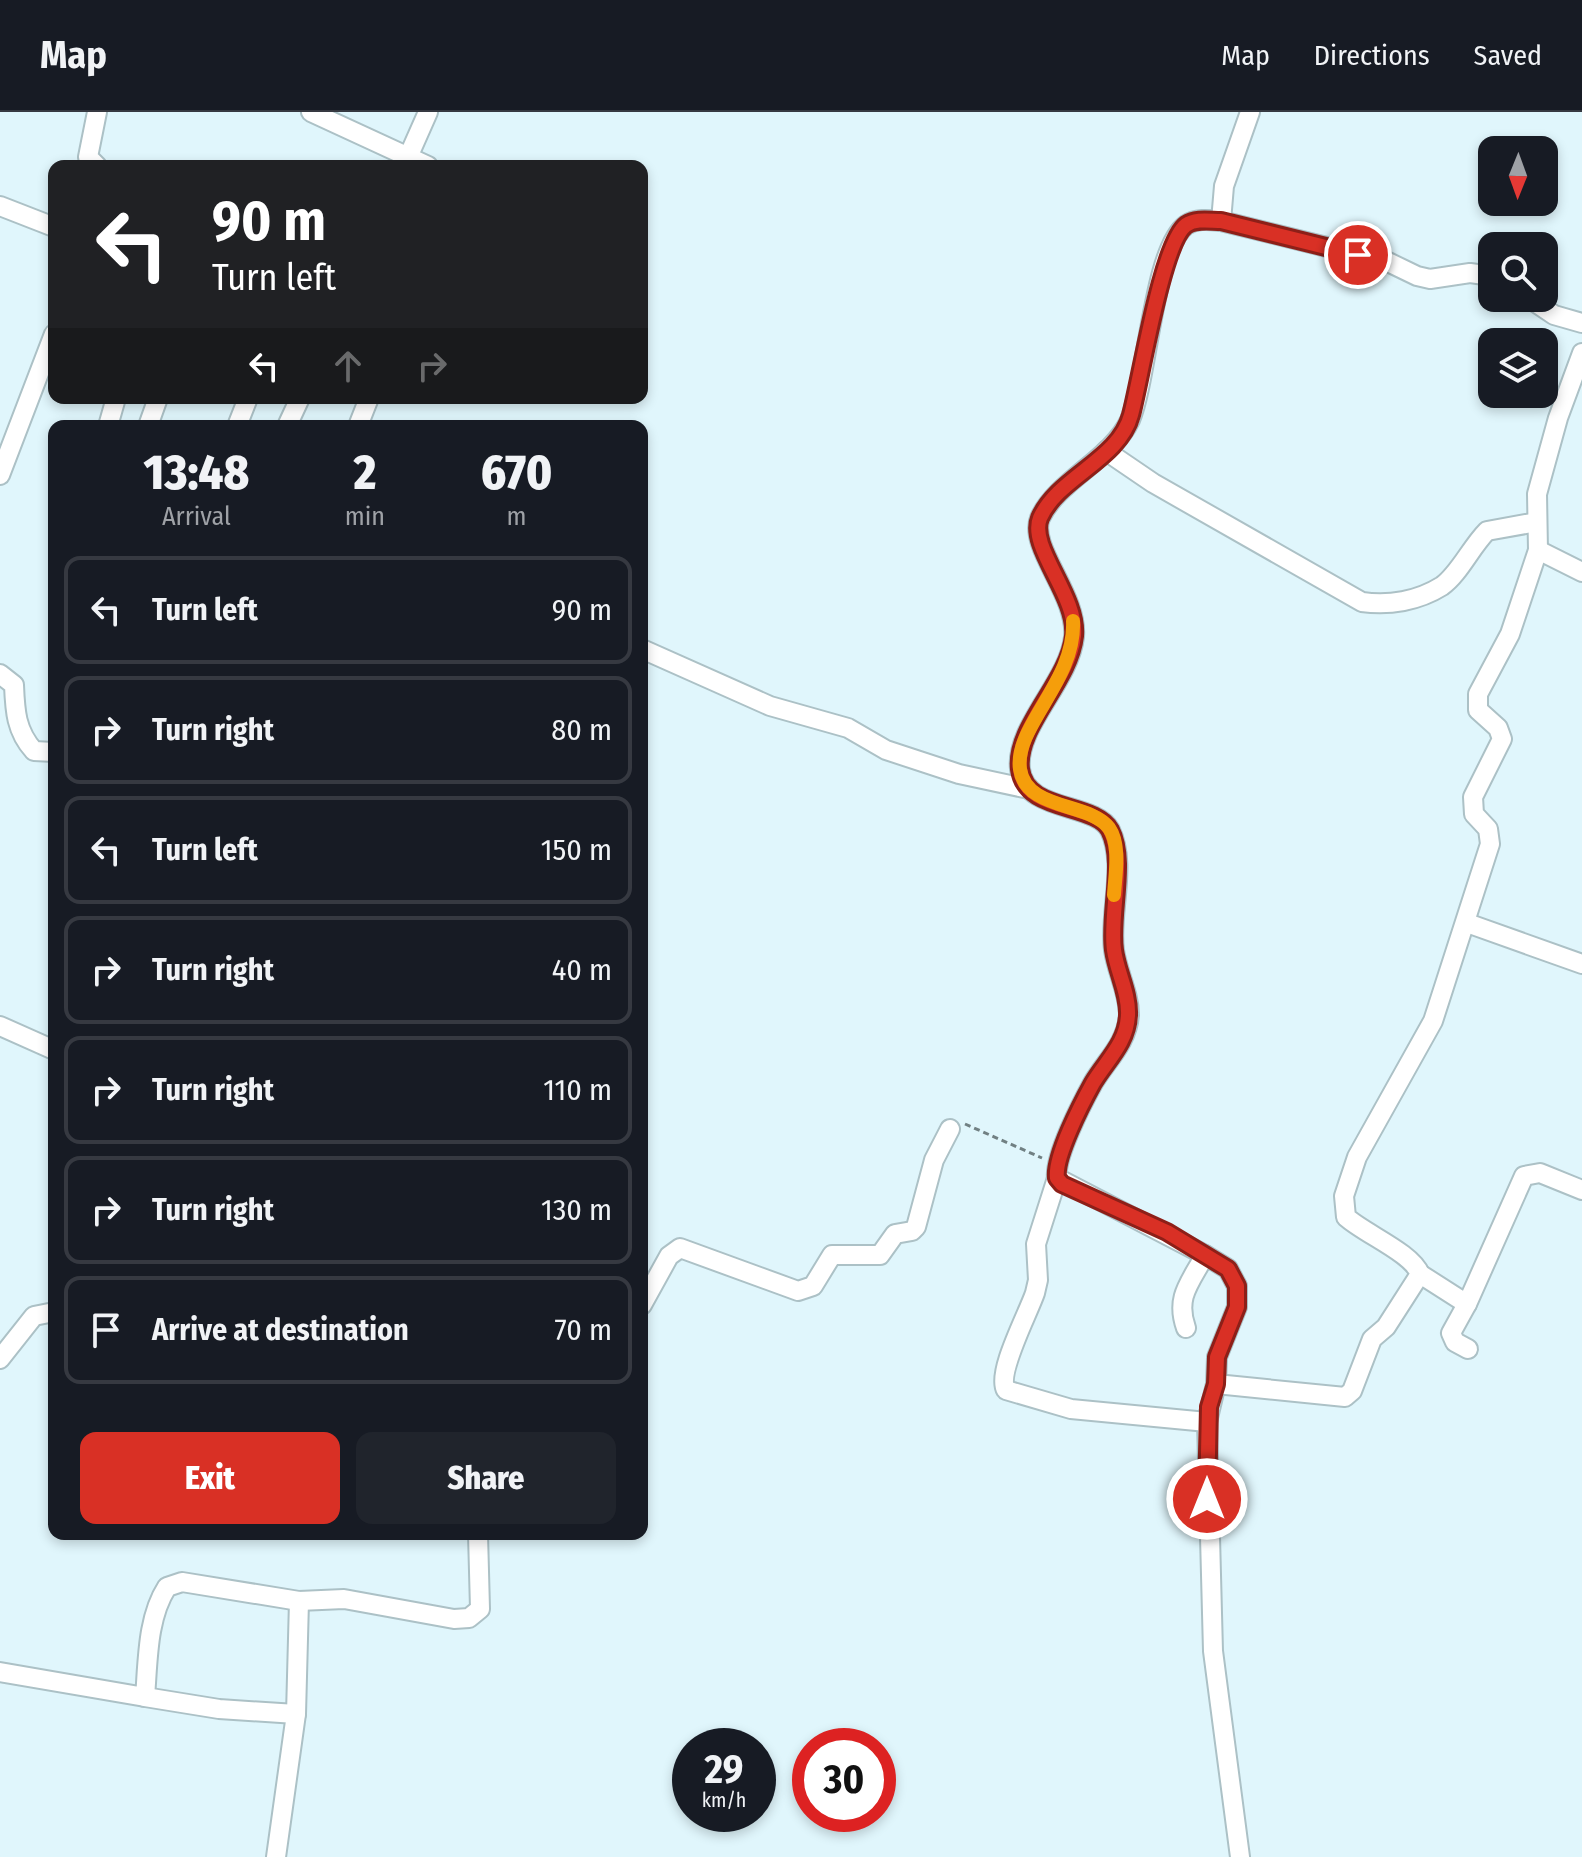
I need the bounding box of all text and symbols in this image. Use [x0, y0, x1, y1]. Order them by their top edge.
text: Map [40, 32, 107, 78]
text: Map [1221, 39, 1270, 72]
text: Directions [1314, 39, 1430, 72]
text: Saved [1474, 39, 1542, 72]
north arrow [1478, 136, 1558, 216]
map controls [1478, 136, 1558, 408]
text: 90 m [212, 188, 326, 255]
icon: left [80, 192, 184, 296]
pin [1324, 221, 1392, 289]
button: search [1478, 232, 1558, 312]
icon: arrive [1336, 233, 1380, 277]
text: Turn left [212, 256, 336, 300]
button: layers [1478, 328, 1558, 408]
icon: left [242, 344, 286, 388]
icon: ahead [326, 344, 370, 388]
icon: right [410, 344, 454, 388]
text: 13:48 [144, 444, 249, 502]
text: 2 [354, 444, 376, 502]
text: 670 [481, 444, 552, 502]
text: Arrival [162, 501, 231, 532]
text: min [345, 501, 385, 532]
text: m [507, 501, 527, 532]
icon: left [84, 588, 128, 632]
text: Turn left [152, 592, 258, 628]
text: 90 m [552, 592, 612, 628]
icon: right [84, 708, 128, 752]
text: Turn right [152, 712, 274, 748]
text: 80 m [551, 712, 612, 748]
icon: left [84, 828, 128, 872]
text: Turn left [152, 832, 258, 868]
text: 150 m [541, 832, 612, 868]
icon: right [84, 948, 128, 992]
text: Turn right [152, 952, 274, 988]
text: 40 m [552, 952, 612, 988]
icon: right [84, 1068, 128, 1112]
text: Turn right [152, 1072, 274, 1108]
text: 110 m [543, 1072, 612, 1108]
icon: right [84, 1188, 128, 1232]
text: Turn right [152, 1192, 274, 1228]
text: 130 m [541, 1192, 612, 1228]
icon: arrive [84, 1308, 128, 1352]
text: Arrive at destination [152, 1312, 409, 1348]
text: 70 m [554, 1312, 612, 1348]
button: Exit [80, 1432, 340, 1524]
button: Share [356, 1432, 616, 1524]
position arrow [1165, 1457, 1249, 1541]
speed limit sign: 30 [792, 1728, 896, 1832]
text: 29 [704, 1746, 743, 1794]
text: km/h [702, 1788, 746, 1812]

